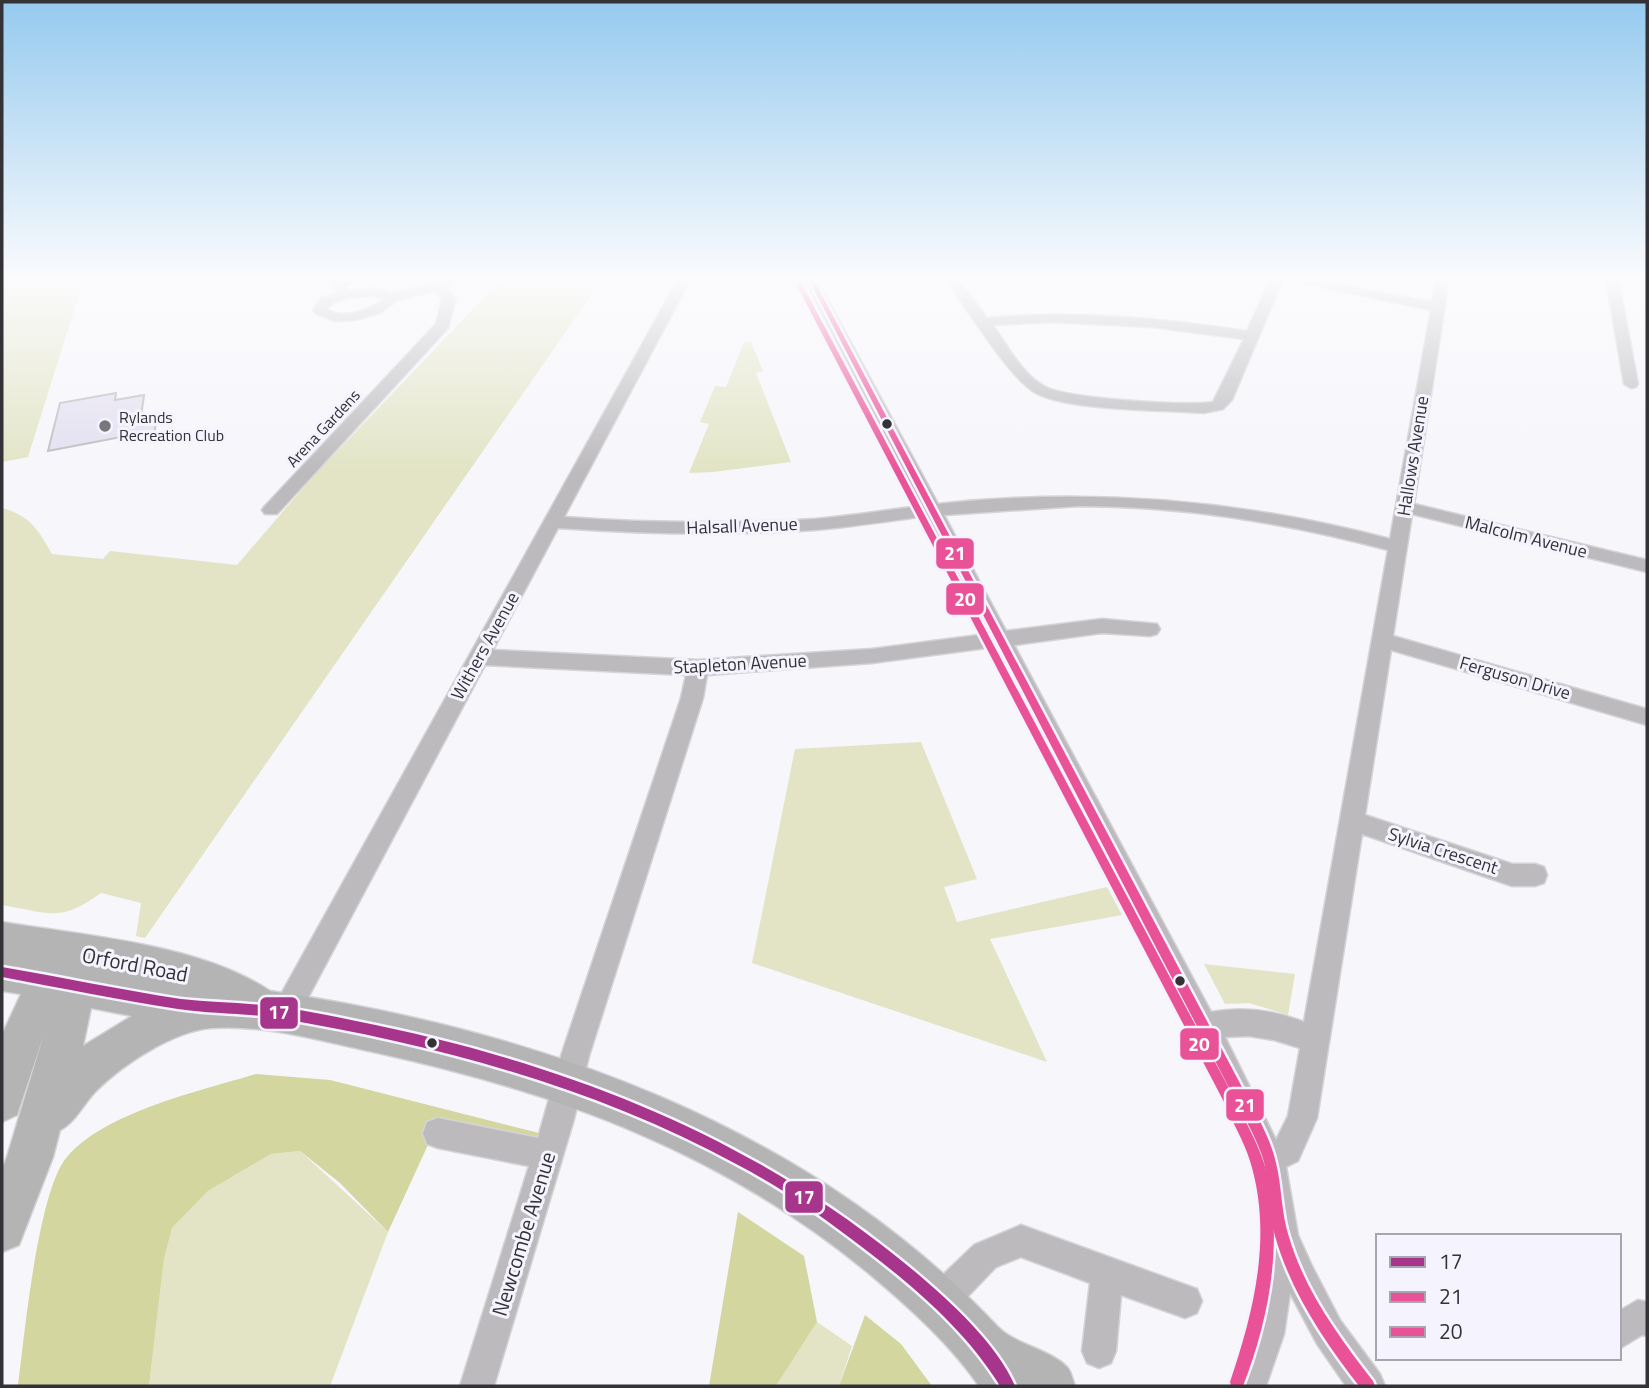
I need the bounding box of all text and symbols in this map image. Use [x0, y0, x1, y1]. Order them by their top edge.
street label: Arena Gardens [280, 384, 366, 472]
street label: Hallows Avenue [1390, 394, 1435, 518]
place label: Rylands Recreation Club [119, 405, 224, 447]
unlabelled marker [880, 417, 894, 431]
marker: Rylands Recreation Club [97, 418, 113, 434]
street label: Malcolm Avenue [1462, 508, 1590, 565]
street label: Halsall Avenue [686, 510, 798, 541]
line badge: 21 [935, 537, 975, 570]
text: 21 [944, 538, 966, 567]
line badge: 20 [945, 582, 985, 616]
text: 20 [954, 584, 976, 613]
street label: Withers Avenue [444, 587, 525, 705]
street label: Stapleton Avenue [673, 647, 807, 680]
street label: Ferguson Drive [1457, 649, 1574, 706]
street label: Sylvia Crescent [1385, 820, 1502, 881]
street label: Orford Road [80, 938, 191, 990]
unlabelled marker [1173, 974, 1187, 988]
line badge: 17 [259, 996, 299, 1030]
text: 17 [268, 997, 290, 1026]
line badge: 20 [1179, 1027, 1220, 1061]
text: 20 [1188, 1029, 1210, 1058]
unlabelled marker [425, 1036, 439, 1050]
line badge: 21 [1225, 1088, 1265, 1122]
text: 21 [1234, 1090, 1256, 1119]
street label: Newcombe Avenue [483, 1148, 563, 1320]
line badge: 17 [784, 1180, 824, 1214]
text: 17 [793, 1182, 815, 1211]
legend [1376, 1234, 1621, 1360]
text: 17 [1439, 1245, 1463, 1277]
text: 21 [1439, 1280, 1463, 1312]
text: 20 [1439, 1315, 1463, 1347]

